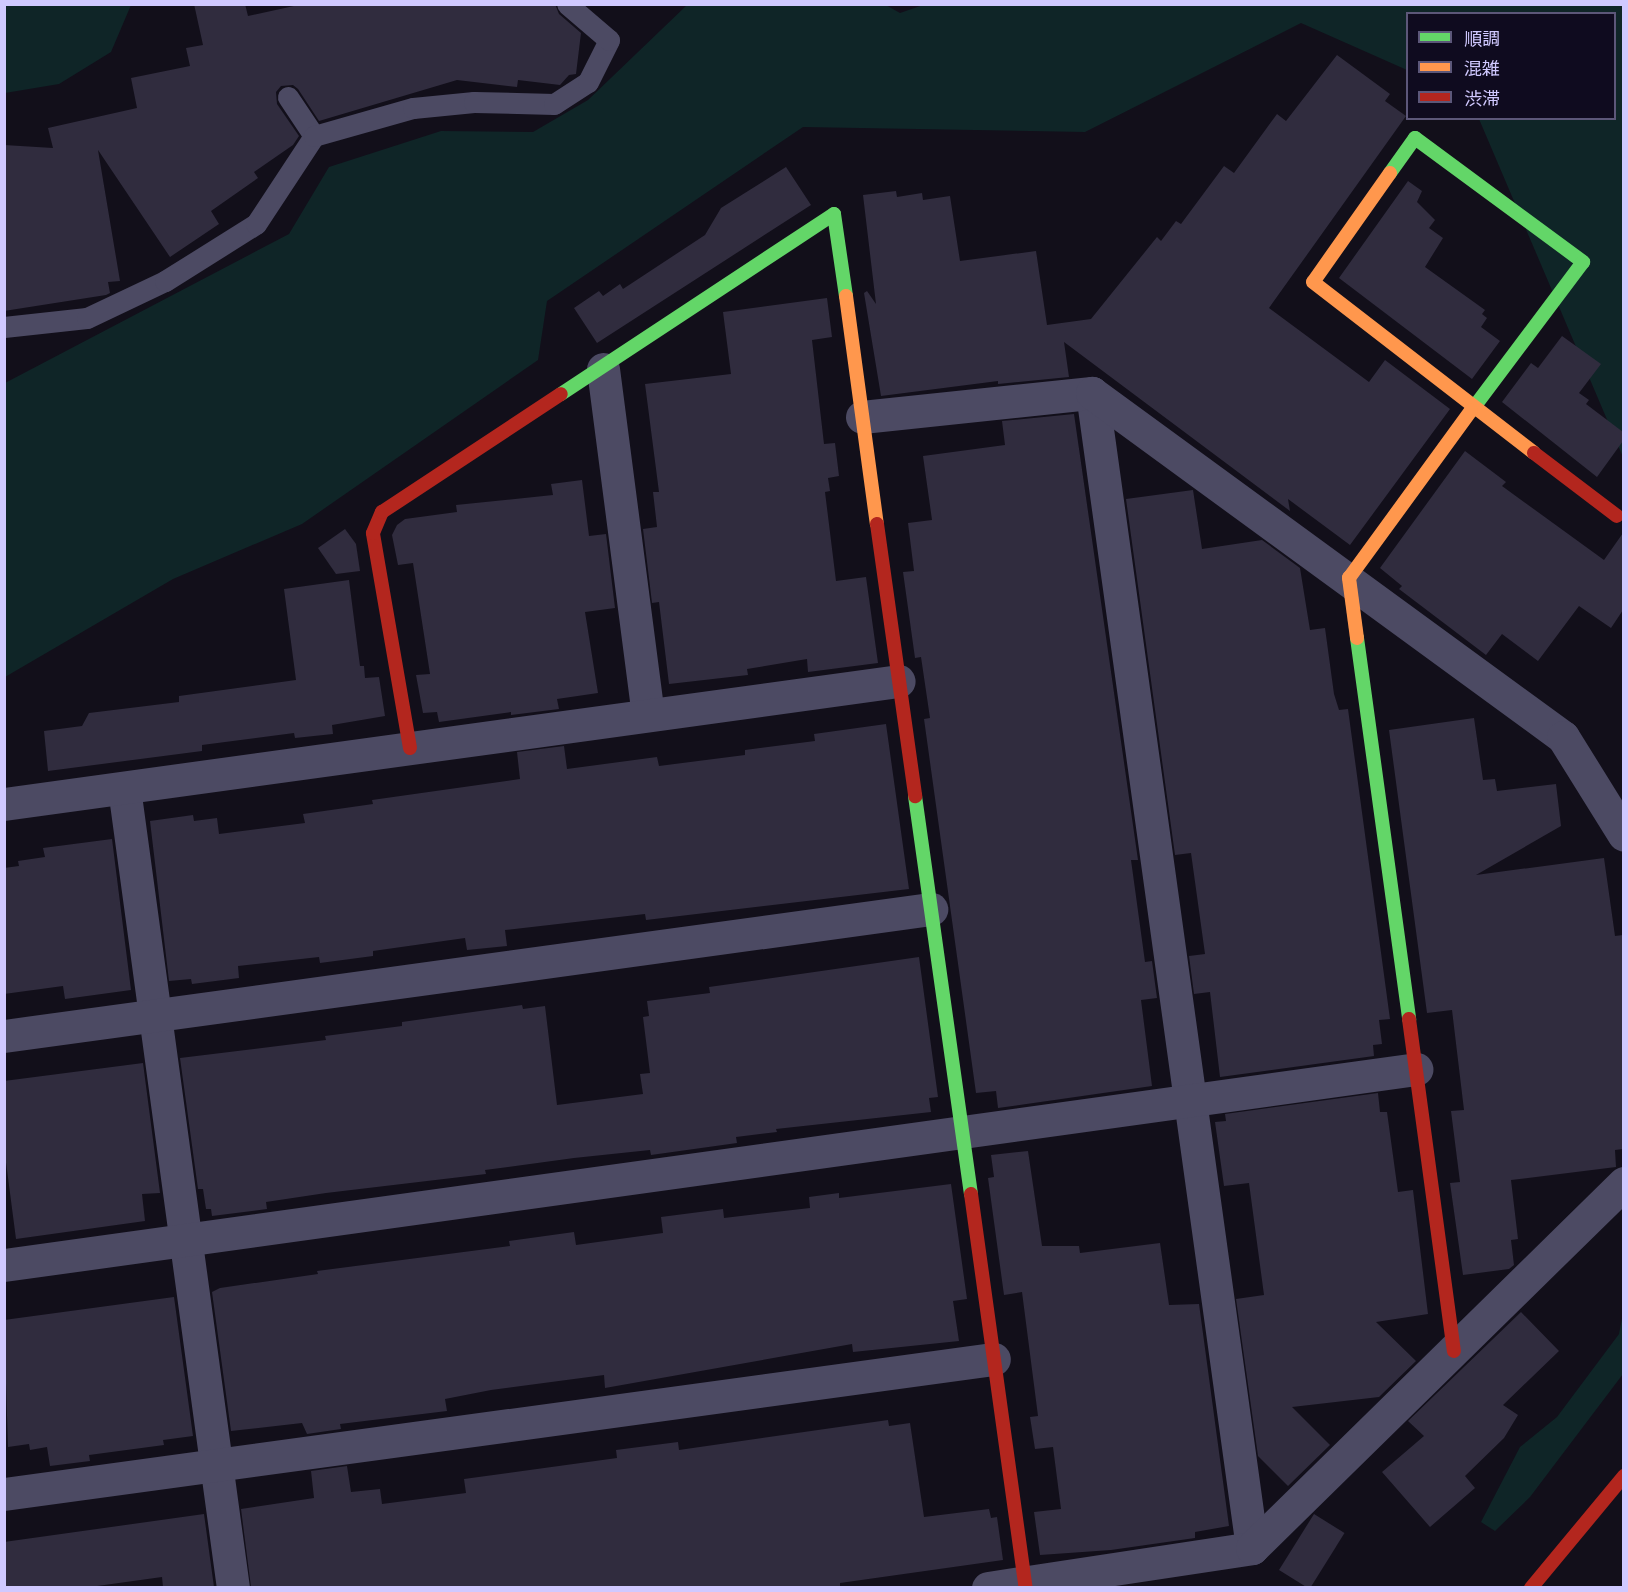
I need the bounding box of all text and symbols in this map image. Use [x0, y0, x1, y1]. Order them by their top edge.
legend [1406, 12, 1616, 120]
text: 順調 [1464, 28, 1500, 50]
text: 混雑 [1464, 58, 1500, 80]
text: 渋滞 [1464, 88, 1500, 110]

